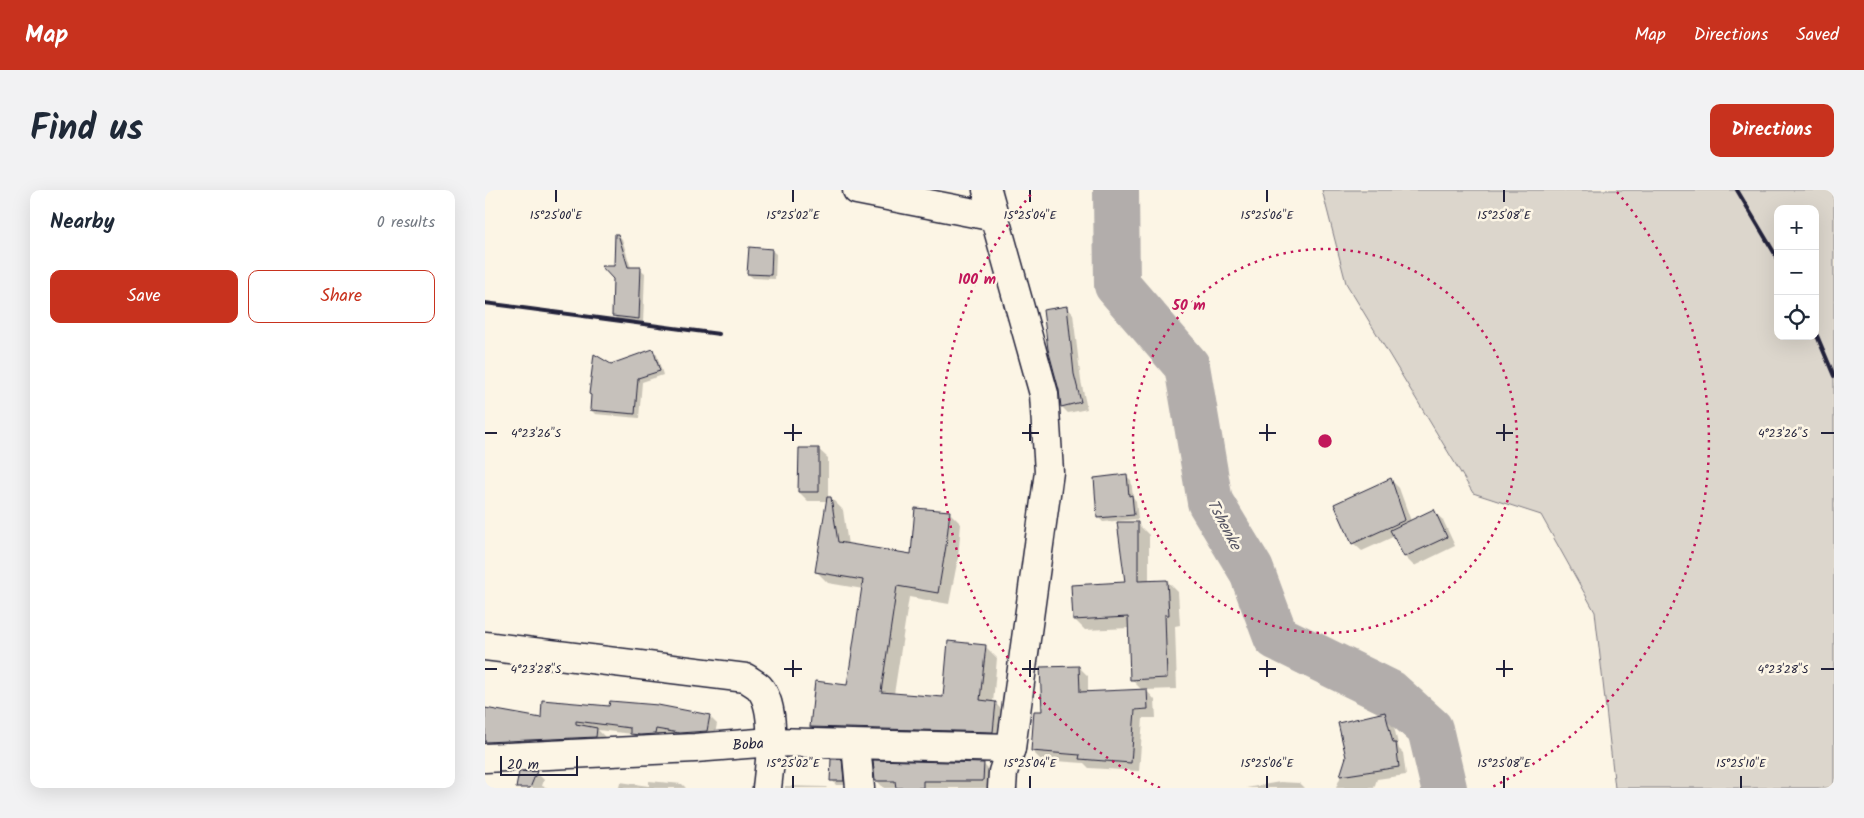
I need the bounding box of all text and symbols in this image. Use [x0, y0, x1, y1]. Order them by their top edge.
text: Map [25, 16, 68, 55]
text: Map [1634, 21, 1666, 50]
text: Directions [1694, 21, 1768, 50]
text: Saved [1796, 21, 1839, 50]
text: Find us [30, 102, 143, 158]
button: Directions [1710, 104, 1834, 157]
map controls [1774, 205, 1819, 340]
button: + [1774, 205, 1819, 250]
text: Nearby [50, 206, 115, 239]
text: 15°25'00"E [530, 206, 583, 225]
text: 15°25'02"E [766, 206, 821, 225]
text: 15°25'04"E [1003, 206, 1057, 225]
text: 15°25'06"E [1240, 206, 1295, 225]
text: 15°25'08"E [1477, 206, 1532, 225]
text: 0 results [377, 210, 435, 235]
button: − [1774, 250, 1819, 295]
text: 100 m [958, 268, 996, 292]
button: Save [50, 270, 238, 323]
button: Share [248, 270, 435, 323]
text: 50 m [1171, 294, 1206, 318]
button: locate [1774, 295, 1819, 340]
text: 4°23'26"S [511, 424, 562, 443]
text: 4°23'26"S [1758, 424, 1809, 443]
centre of rings [1316, 432, 1334, 450]
water label: Tshenke [1200, 495, 1248, 556]
text: 4°23'28"S [511, 660, 562, 679]
text: 4°23'28"S [1758, 660, 1809, 679]
street label: Boba [732, 732, 765, 758]
scale bar [500, 753, 577, 776]
text: 20 m [507, 754, 539, 776]
text: 15°25'02"E [766, 754, 821, 773]
text: 15°25'04"E [1003, 754, 1057, 773]
text: 15°25'06"E [1240, 754, 1295, 773]
text: 15°25'08"E [1477, 754, 1532, 773]
text: 15°25'10"E [1716, 754, 1767, 773]

